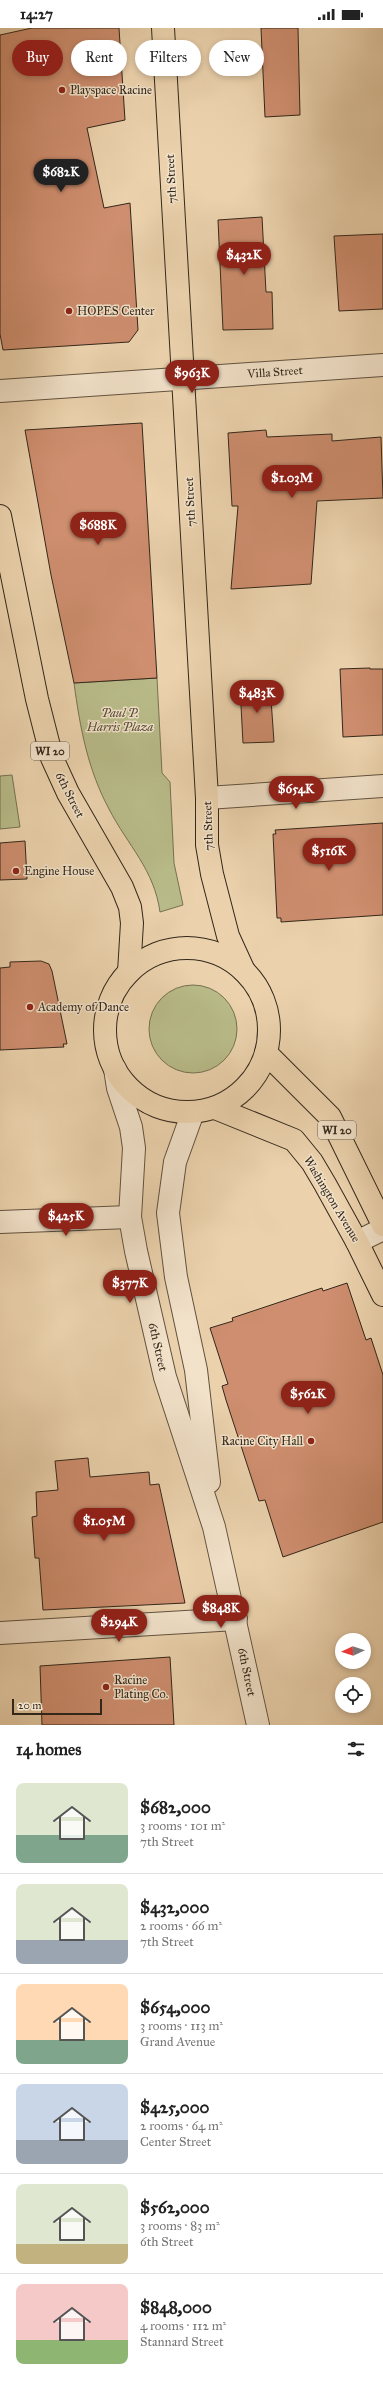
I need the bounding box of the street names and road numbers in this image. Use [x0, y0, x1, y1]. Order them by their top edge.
street label: 7th Street [163, 153, 179, 204]
street label: Villa Street [246, 363, 304, 381]
street label: 7th Street [182, 476, 198, 527]
road number: WI 20 [31, 742, 69, 760]
street label: 6th Street [53, 770, 88, 821]
street label: 7th Street [200, 800, 216, 851]
road number: WI 20 [318, 1121, 356, 1139]
street label: Washington Avenue [300, 1153, 363, 1245]
street label: 6th Street [146, 1321, 171, 1373]
street label: 6th Street [235, 1646, 259, 1698]

